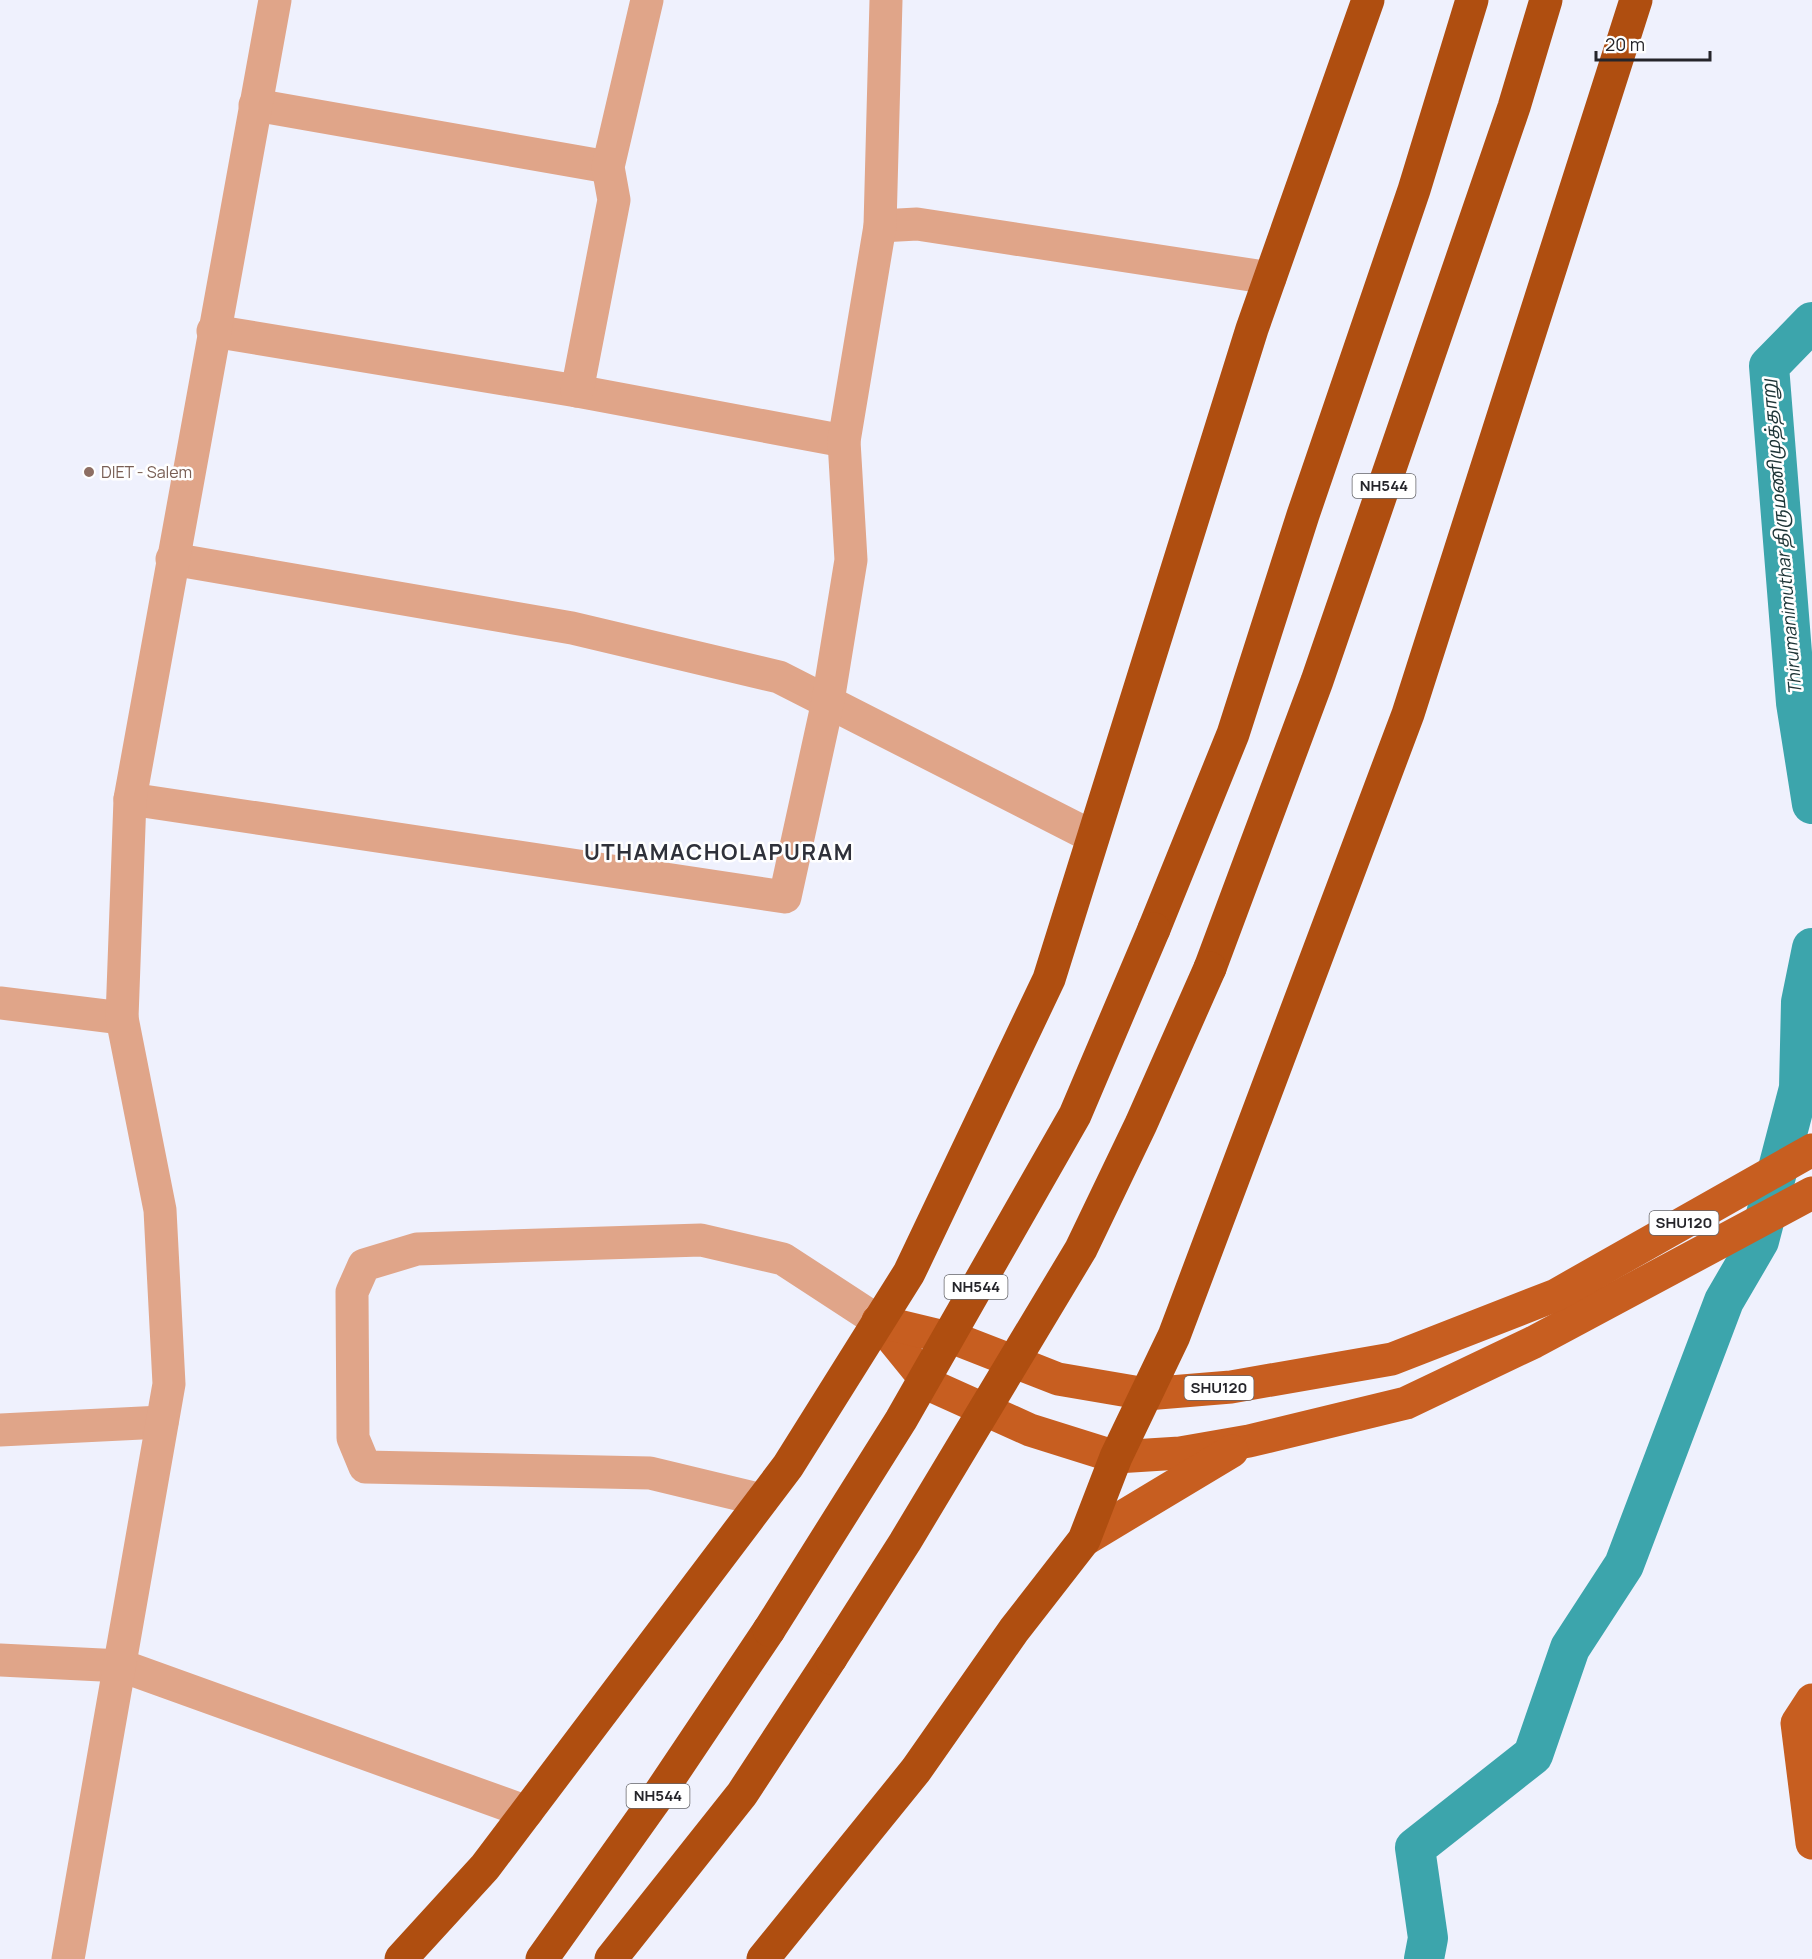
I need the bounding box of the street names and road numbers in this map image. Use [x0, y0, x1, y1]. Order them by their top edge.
road number: NH544 [1352, 474, 1416, 498]
road number: SHU120 [1650, 1211, 1718, 1235]
road number: NH544 [944, 1275, 1008, 1299]
road number: SHU120 [1184, 1376, 1254, 1400]
road number: NH544 [626, 1784, 690, 1808]

